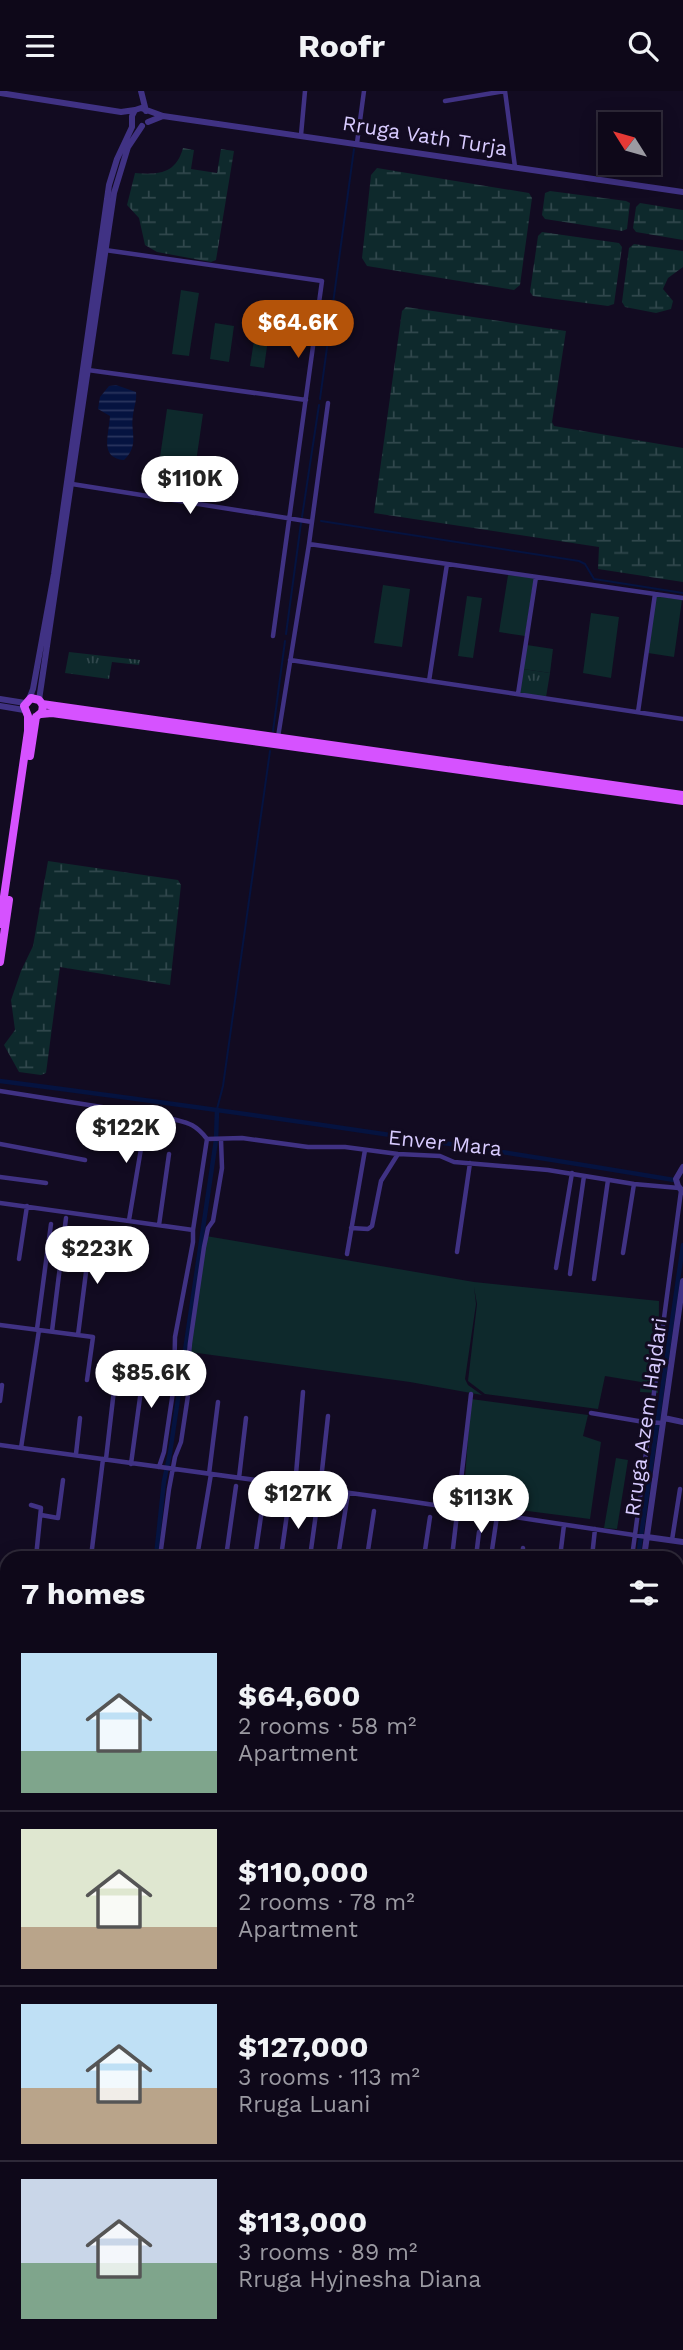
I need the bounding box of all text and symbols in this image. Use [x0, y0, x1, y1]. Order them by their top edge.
icon: menu [21, 27, 59, 65]
text: Roofr [298, 27, 385, 65]
icon: search [624, 27, 662, 65]
street label: Rruga Vath Turja [341, 110, 510, 161]
north arrow [598, 112, 662, 175]
map controls [598, 112, 661, 175]
pin: $64.6K [241, 301, 355, 360]
text: $64.6K [258, 309, 338, 336]
pin: $110K [141, 457, 239, 516]
text: $110K [157, 465, 223, 492]
pin: $122K [77, 1105, 175, 1165]
text: $122K [92, 1114, 160, 1141]
street label: Enver Mara [387, 1124, 503, 1161]
pin: $223K [48, 1227, 146, 1286]
text: $223K [61, 1235, 133, 1262]
street label: Rruga Azem Hajdari [619, 1316, 672, 1518]
pin: $85.6K [94, 1351, 208, 1410]
text: $85.6K [111, 1359, 191, 1386]
pin: $127K [249, 1471, 347, 1531]
pin: $113K [432, 1475, 530, 1535]
text: $127K [264, 1480, 332, 1507]
text: $113K [449, 1484, 513, 1511]
icon: filters [625, 1574, 663, 1612]
text: 7 homes [21, 1576, 145, 1611]
text: $64,600 [238, 1678, 361, 1713]
icon: home [77, 1681, 161, 1765]
text: 2 rooms · 58 m² [238, 1713, 417, 1740]
text: Apartment [238, 1740, 358, 1767]
text: $110,000 [238, 1854, 369, 1889]
icon: home [77, 1857, 161, 1941]
text: 2 rooms · 78 m² [238, 1889, 415, 1916]
text: Apartment [238, 1916, 358, 1943]
text: $127,000 [238, 2029, 369, 2064]
icon: home [77, 2032, 161, 2116]
text: 3 rooms · 113 m² [238, 2064, 420, 2091]
text: Rruga Luani [238, 2091, 370, 2118]
text: $113,000 [238, 2204, 367, 2239]
icon: home [77, 2207, 161, 2291]
text: 3 rooms · 89 m² [238, 2239, 417, 2266]
text: Rruga Hyjnesha Diana [238, 2266, 481, 2293]

